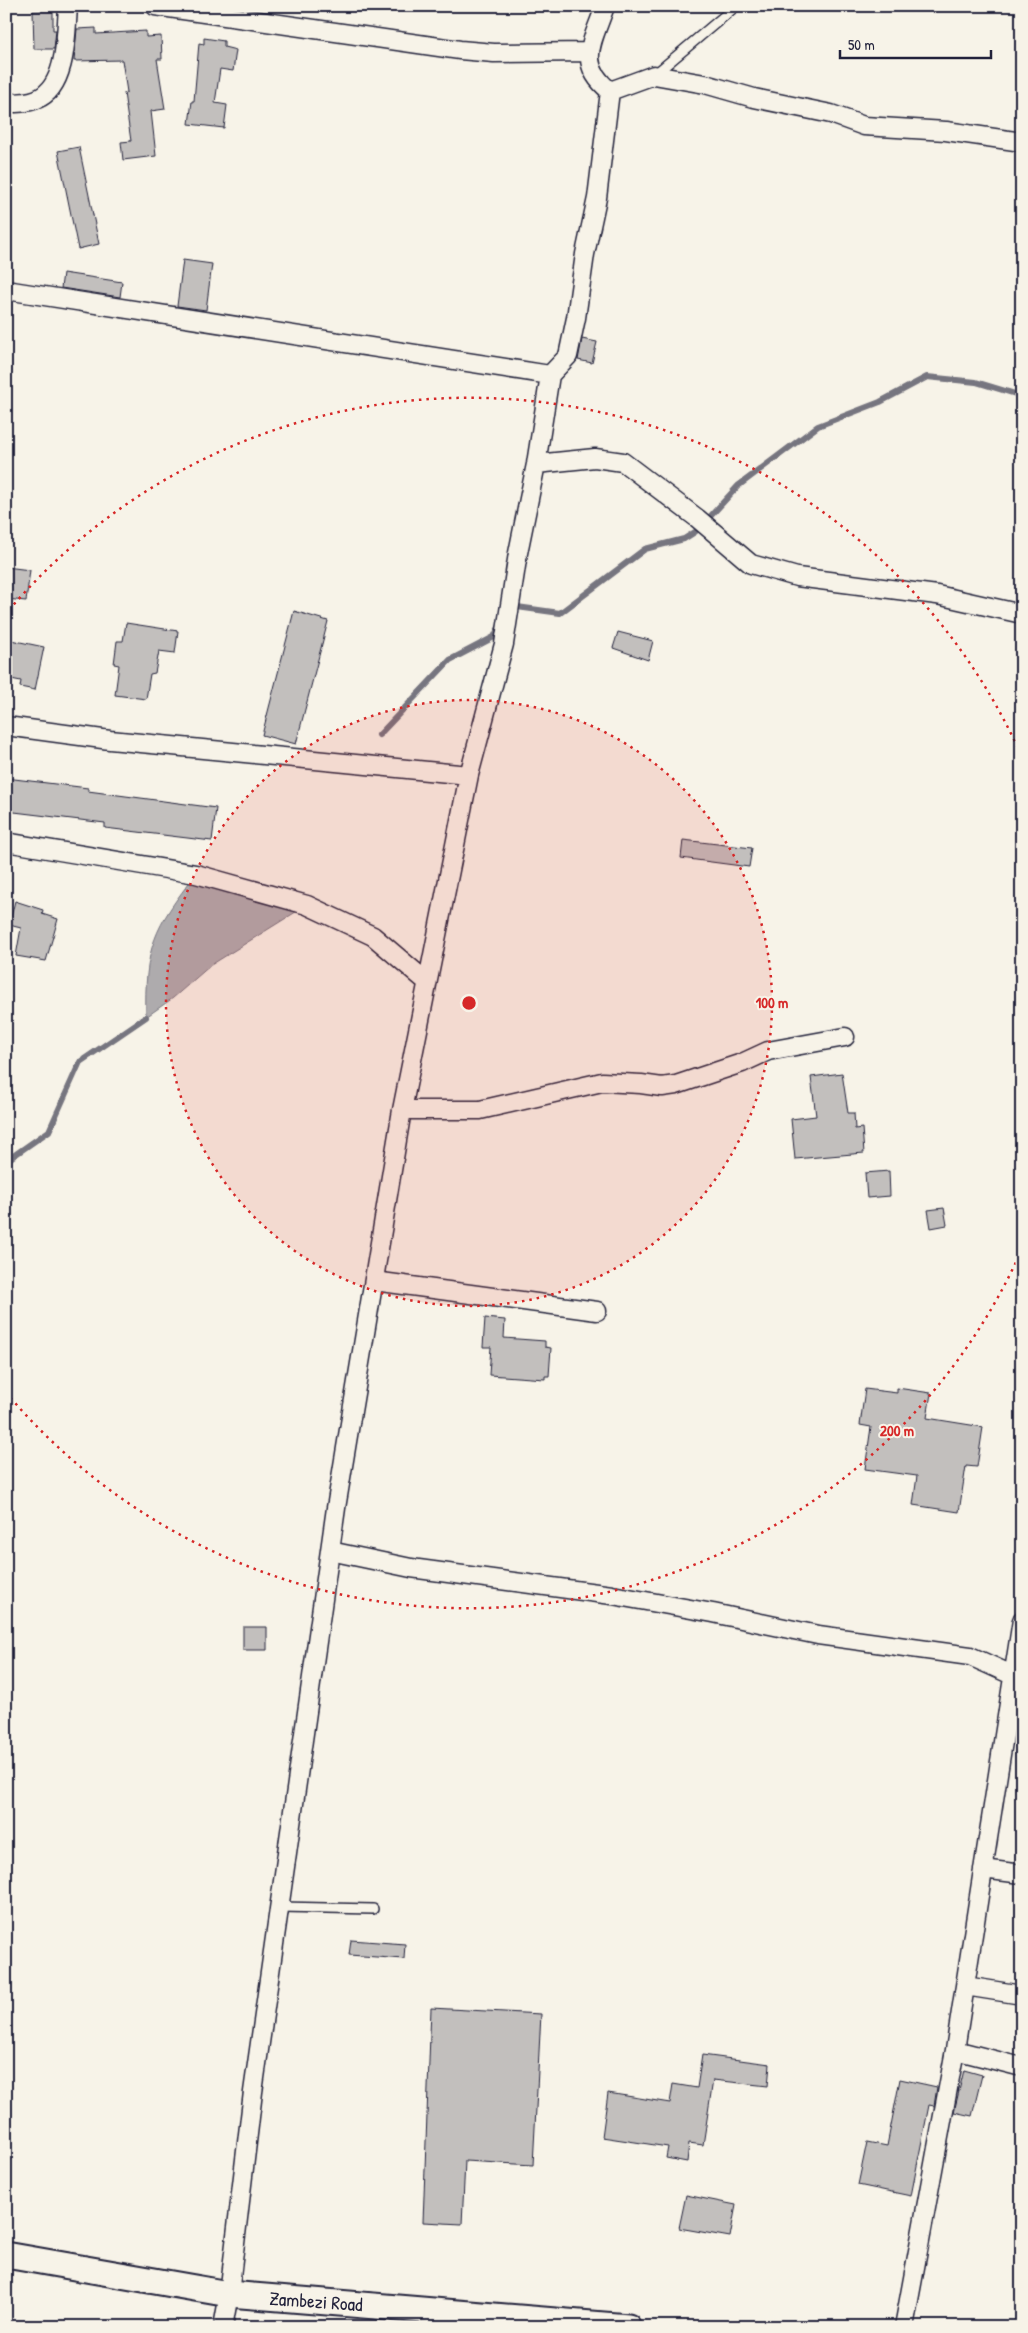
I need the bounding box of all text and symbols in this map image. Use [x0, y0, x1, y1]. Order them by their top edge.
scale bar [840, 28, 992, 60]
text: 50 m [848, 34, 875, 55]
text: 100 m [756, 992, 788, 1013]
centre of rings [460, 994, 478, 1012]
text: 200 m [880, 1420, 914, 1441]
street label: Zambezi Road [269, 2285, 364, 2317]

